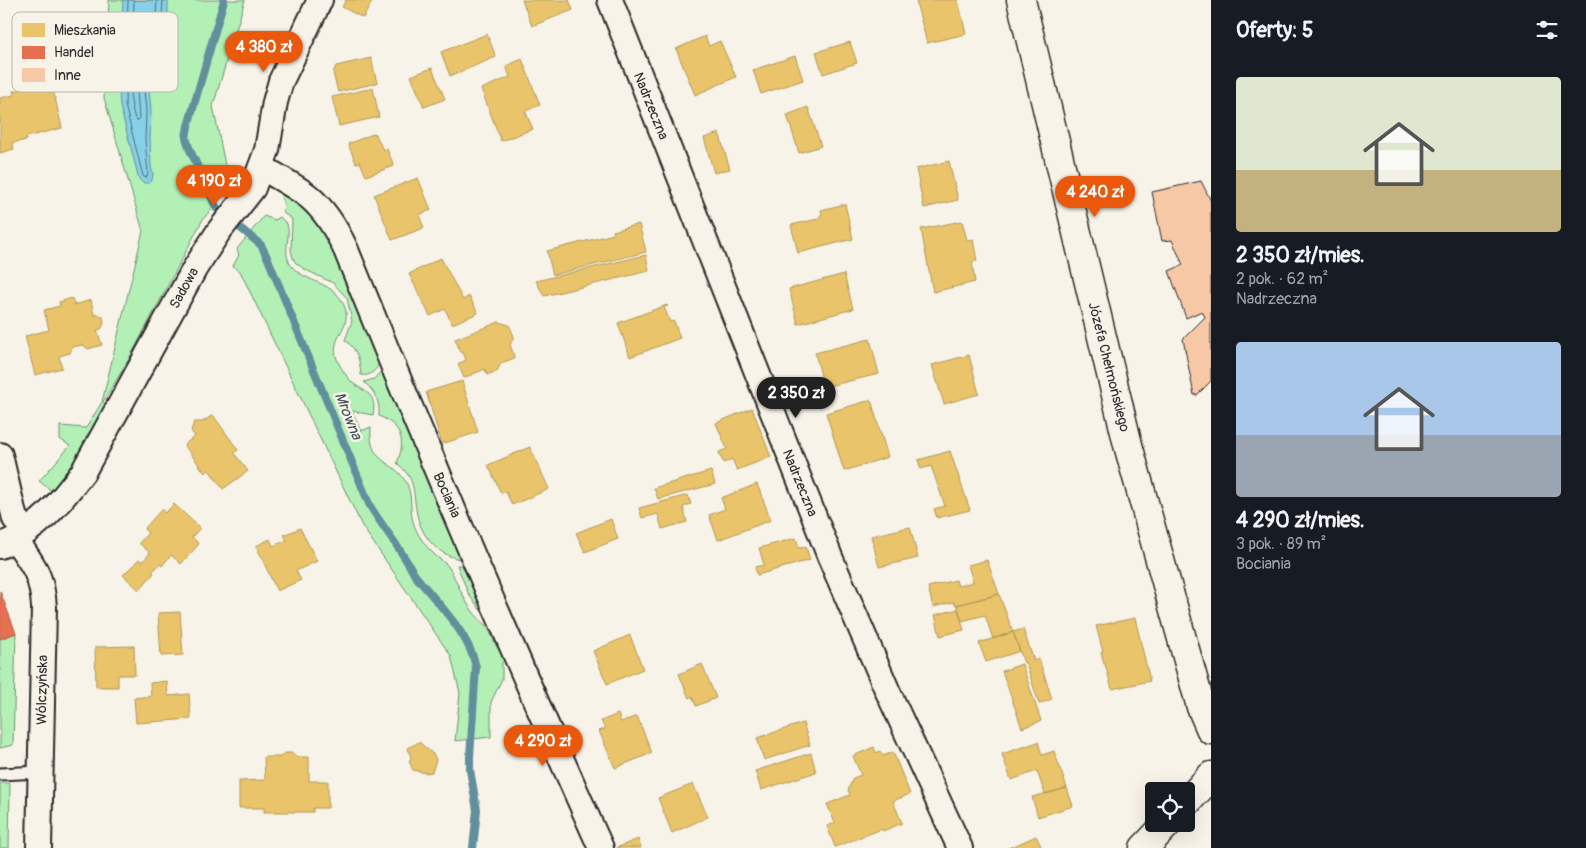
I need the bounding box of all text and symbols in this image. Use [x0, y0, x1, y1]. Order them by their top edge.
legend [12, 12, 178, 92]
icon: filters [1533, 16, 1561, 44]
text: Oferty: 5 [1236, 17, 1313, 44]
text: Mieszkania [54, 22, 116, 39]
pin: 4 380 zł [212, 30, 316, 73]
text: 4 380 zł [236, 37, 292, 57]
text: Handel [54, 44, 94, 61]
text: Inne [54, 67, 81, 84]
street label: Nadrzeczna [630, 70, 672, 142]
icon: home [1354, 109, 1444, 199]
pin: 4 190 zł [162, 164, 266, 207]
text: 4 190 zł [187, 171, 241, 191]
pin: 4 240 zł [1043, 176, 1147, 218]
text: 4 240 zł [1066, 182, 1124, 202]
text: 2 350 zł/mies. [1236, 242, 1365, 269]
street label: Sadowa [166, 264, 202, 312]
text: 2 pok. · 62 m² [1236, 269, 1328, 289]
text: Nadrzeczna [1236, 289, 1317, 309]
street label: Józefa Chełmońskiego [1085, 300, 1133, 434]
icon: home [1354, 374, 1444, 464]
pin: 2 350 zł [744, 376, 848, 419]
text: 2 350 zł [768, 383, 824, 403]
water label: Mrowna [330, 390, 366, 443]
street label: Nadrzeczna [779, 447, 821, 519]
street label: Bociania [429, 470, 465, 520]
text: 4 290 zł/mies. [1236, 507, 1365, 534]
text: 3 pok. · 89 m² [1236, 534, 1326, 554]
text: Bociania [1236, 554, 1291, 574]
street label: Wólczyńska [33, 655, 51, 725]
pin: 4 290 zł [491, 724, 595, 767]
text: 4 290 zł [515, 731, 571, 751]
map controls [1145, 782, 1195, 832]
button: locate [1145, 782, 1195, 832]

